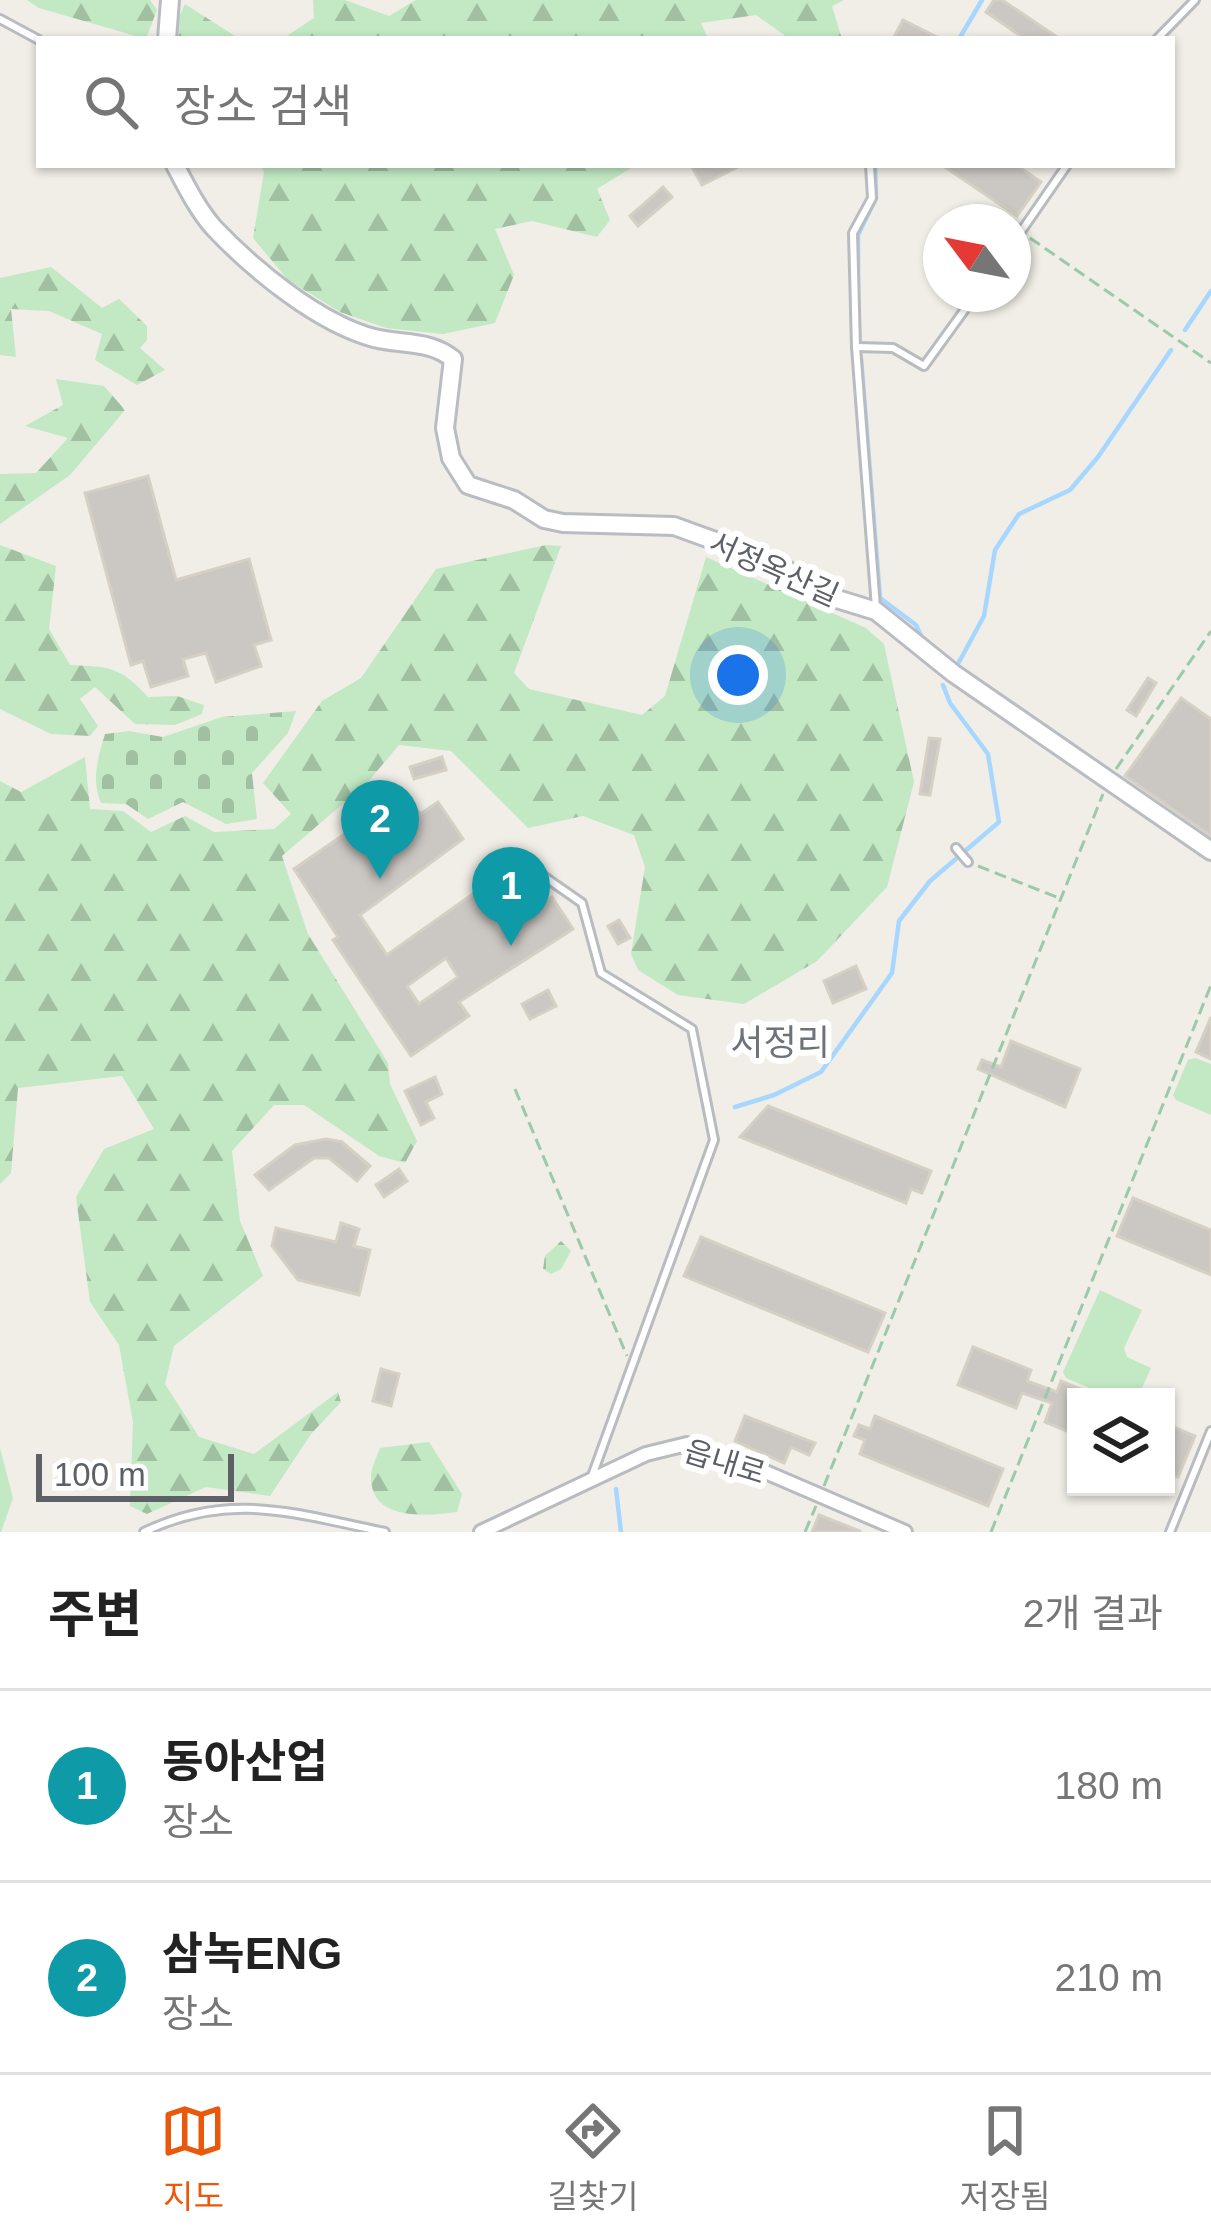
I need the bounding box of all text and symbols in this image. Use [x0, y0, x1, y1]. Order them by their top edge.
search box [36, 36, 1175, 168]
icon: search [78, 69, 144, 135]
text: 장소 검색 [174, 81, 352, 132]
north arrow [923, 204, 1031, 312]
street label: 서정옥산길 [704, 526, 844, 612]
your location [708, 645, 768, 705]
pin: 2 [341, 780, 419, 879]
pin: 1 [472, 847, 550, 946]
district label: 서정리 [730, 1022, 830, 1063]
map controls [1067, 1388, 1175, 1496]
button: layers [1067, 1388, 1175, 1496]
street label: 읍내로 [681, 1434, 769, 1490]
scale bar [36, 1448, 234, 1501]
text: 100 m [54, 1456, 146, 1493]
text: 주변 [48, 1586, 142, 1643]
text: 2개 결과 [1023, 1592, 1163, 1635]
text: 동아산업 [162, 1736, 328, 1787]
text: 1 [76, 1764, 98, 1807]
text: 180 m [1055, 1764, 1163, 1807]
text: 장소 [162, 1800, 234, 1843]
text: 삼녹ENG [162, 1928, 342, 1979]
text: 2 [76, 1956, 98, 1999]
text: 210 m [1055, 1956, 1163, 1999]
text: 장소 [162, 1992, 234, 2035]
tab: 지도 [160, 2098, 226, 2218]
tab: 길찾기 [547, 2098, 639, 2218]
tab: 저장됨 [959, 2098, 1051, 2218]

